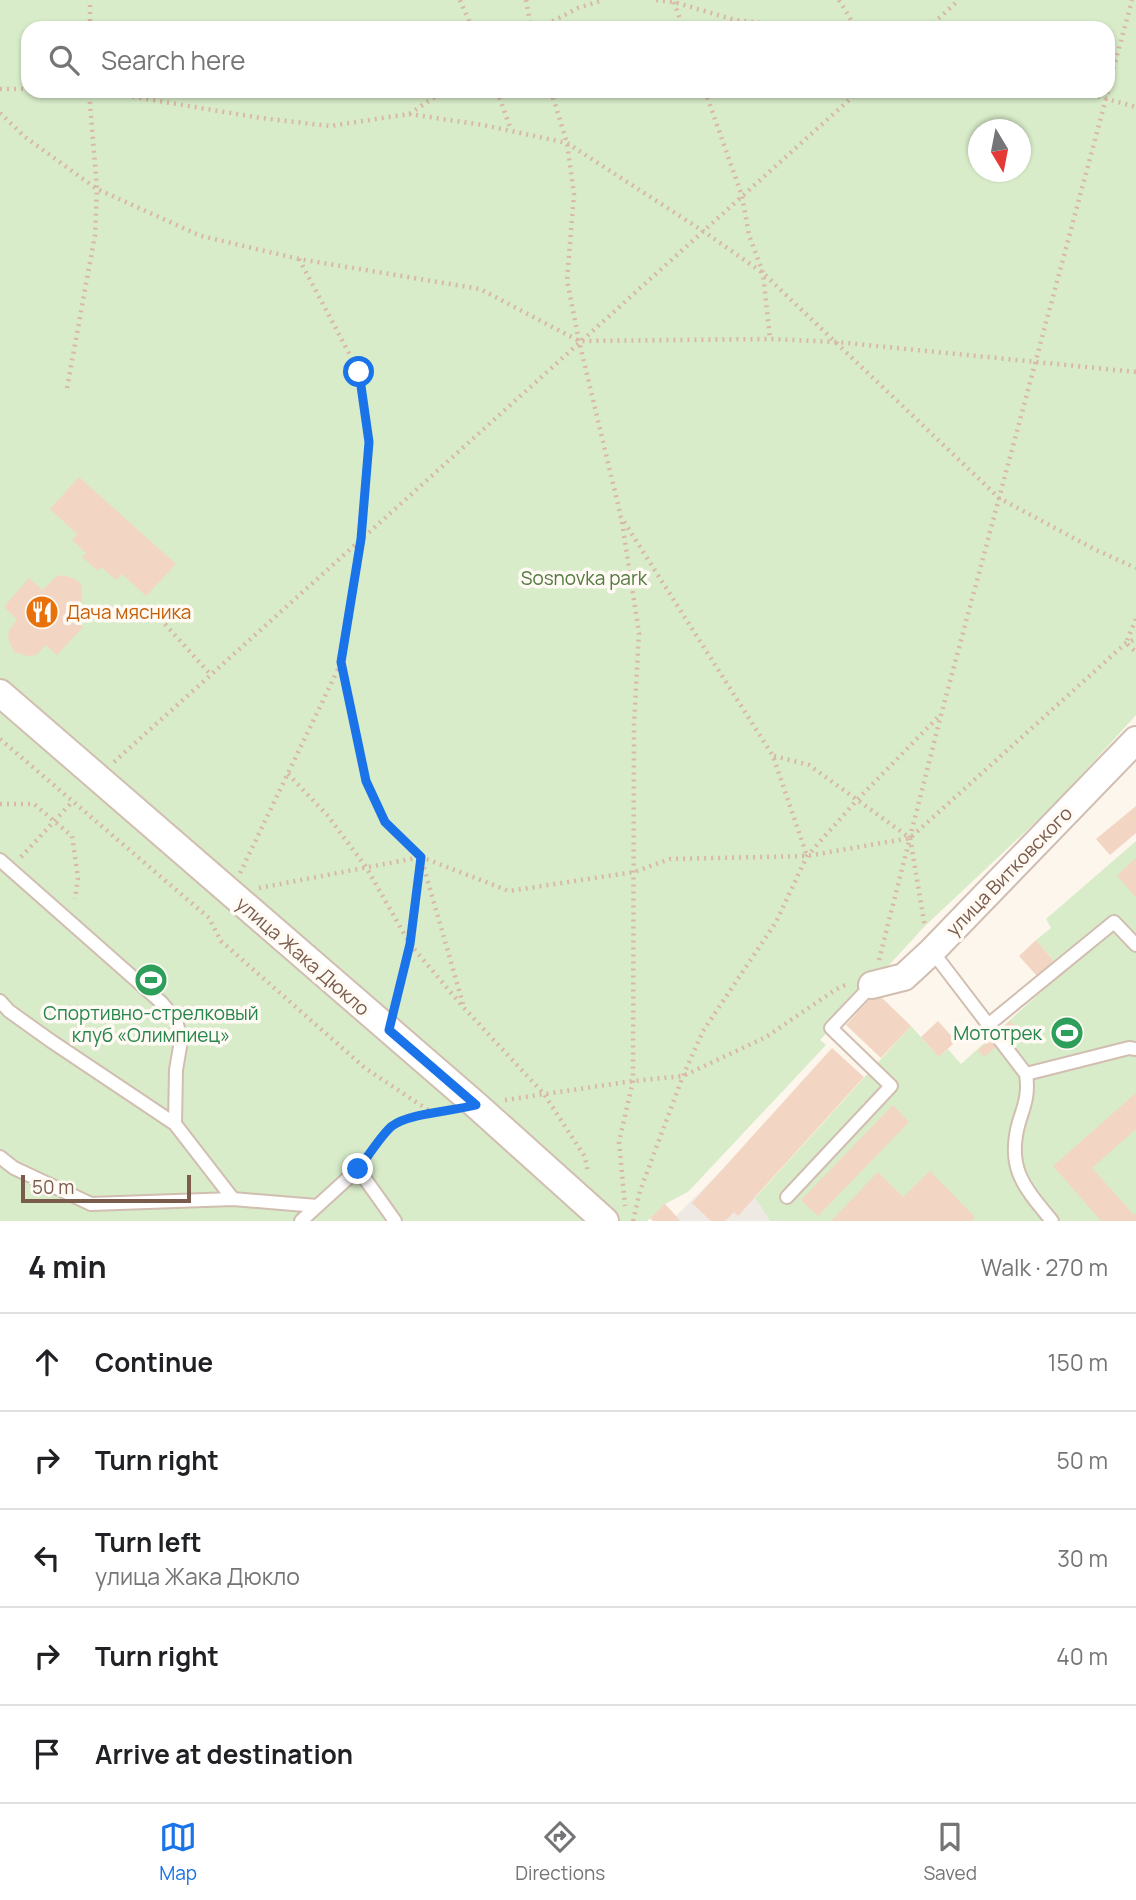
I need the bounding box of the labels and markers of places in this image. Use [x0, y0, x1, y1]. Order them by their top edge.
restaurant icon: Дача мясника [23, 593, 61, 631]
place label: Дача мясника [66, 599, 191, 625]
sports icon: Спортивно-стрелковый клуб «Олимпиец» [132, 961, 170, 999]
place label: Спортивно-стрелковый клуб «Олимпиец» [43, 1000, 259, 1048]
sports icon: Мототрек [1048, 1014, 1086, 1052]
place label: Мототрек [953, 1020, 1043, 1046]

